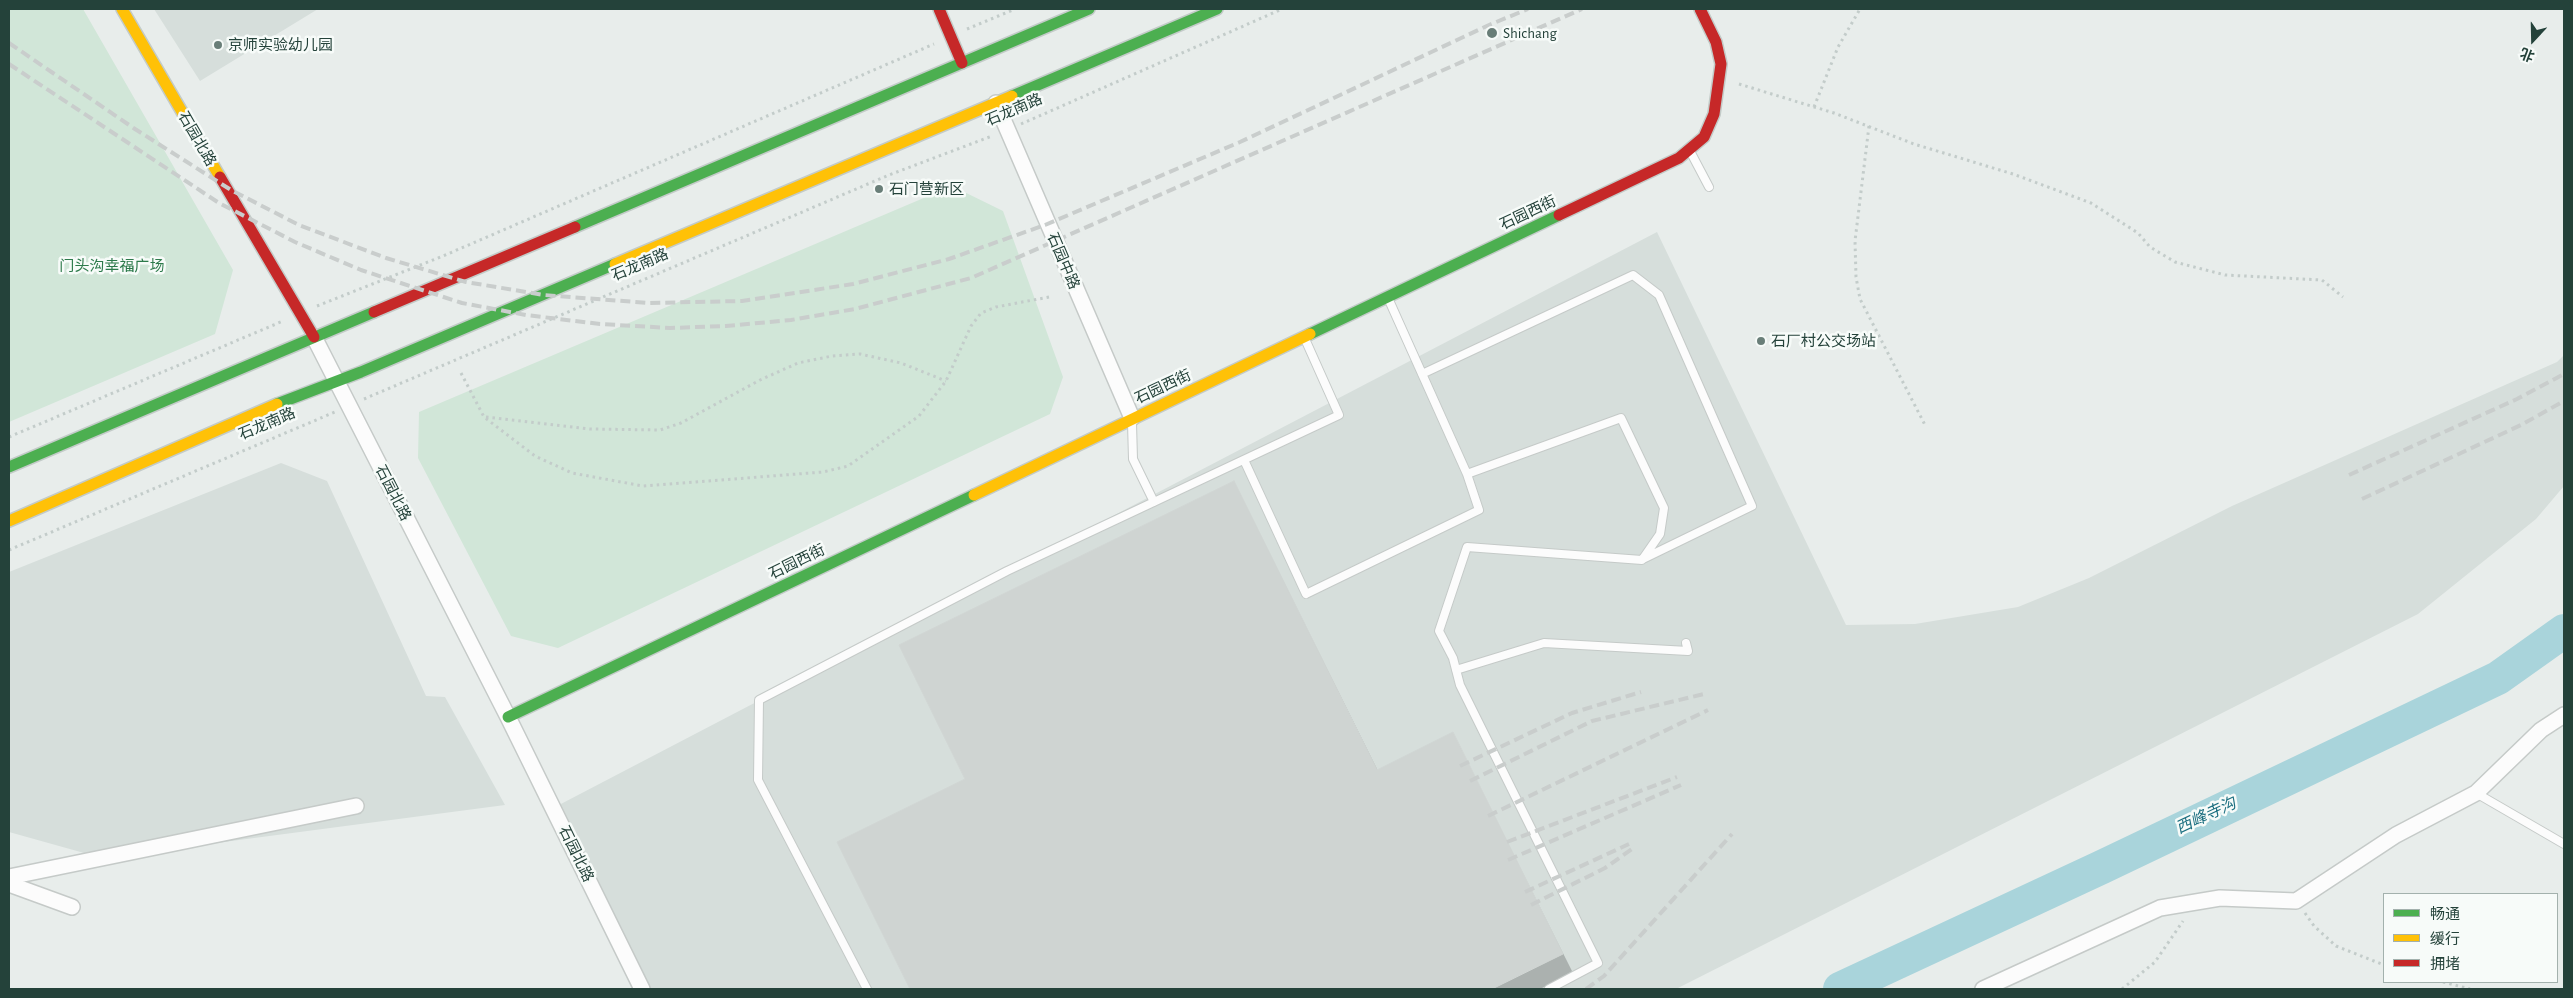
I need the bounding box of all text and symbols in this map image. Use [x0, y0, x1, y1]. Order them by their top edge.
north arrow [2508, 15, 2558, 65]
place label: Shichang [1503, 24, 1557, 42]
marker: Shichang [1485, 26, 1499, 40]
place label: 京师实验幼儿园 [228, 36, 333, 54]
marker: 京师实验幼儿园 [212, 39, 224, 51]
text: 北 [2519, 45, 2537, 63]
street label: 石龙南路 [983, 90, 1045, 130]
street label: 石园北路 [174, 109, 220, 169]
place label: 石门营新区 [889, 180, 964, 198]
marker: 石门营新区 [873, 183, 885, 195]
street label: 石园西街 [1497, 192, 1559, 234]
street label: 石园中路 [1043, 230, 1083, 292]
street label: 石龙南路 [609, 245, 671, 285]
park label: 门头沟幸福广场 [60, 257, 164, 275]
place label: 石厂村公交场站 [1771, 332, 1876, 350]
marker: 石厂村公交场站 [1755, 335, 1767, 347]
street label: 石园西街 [1132, 366, 1194, 408]
street label: 石龙南路 [236, 404, 298, 444]
street label: 石园北路 [371, 462, 415, 524]
street label: 石园西街 [766, 541, 828, 583]
water label: 西峰寺沟 [2173, 794, 2239, 838]
street label: 石园北路 [555, 823, 597, 885]
legend [2383, 893, 2558, 983]
text: 畅通 [2430, 907, 2460, 922]
text: 缓行 [2430, 932, 2460, 947]
text: 拥堵 [2430, 957, 2460, 972]

